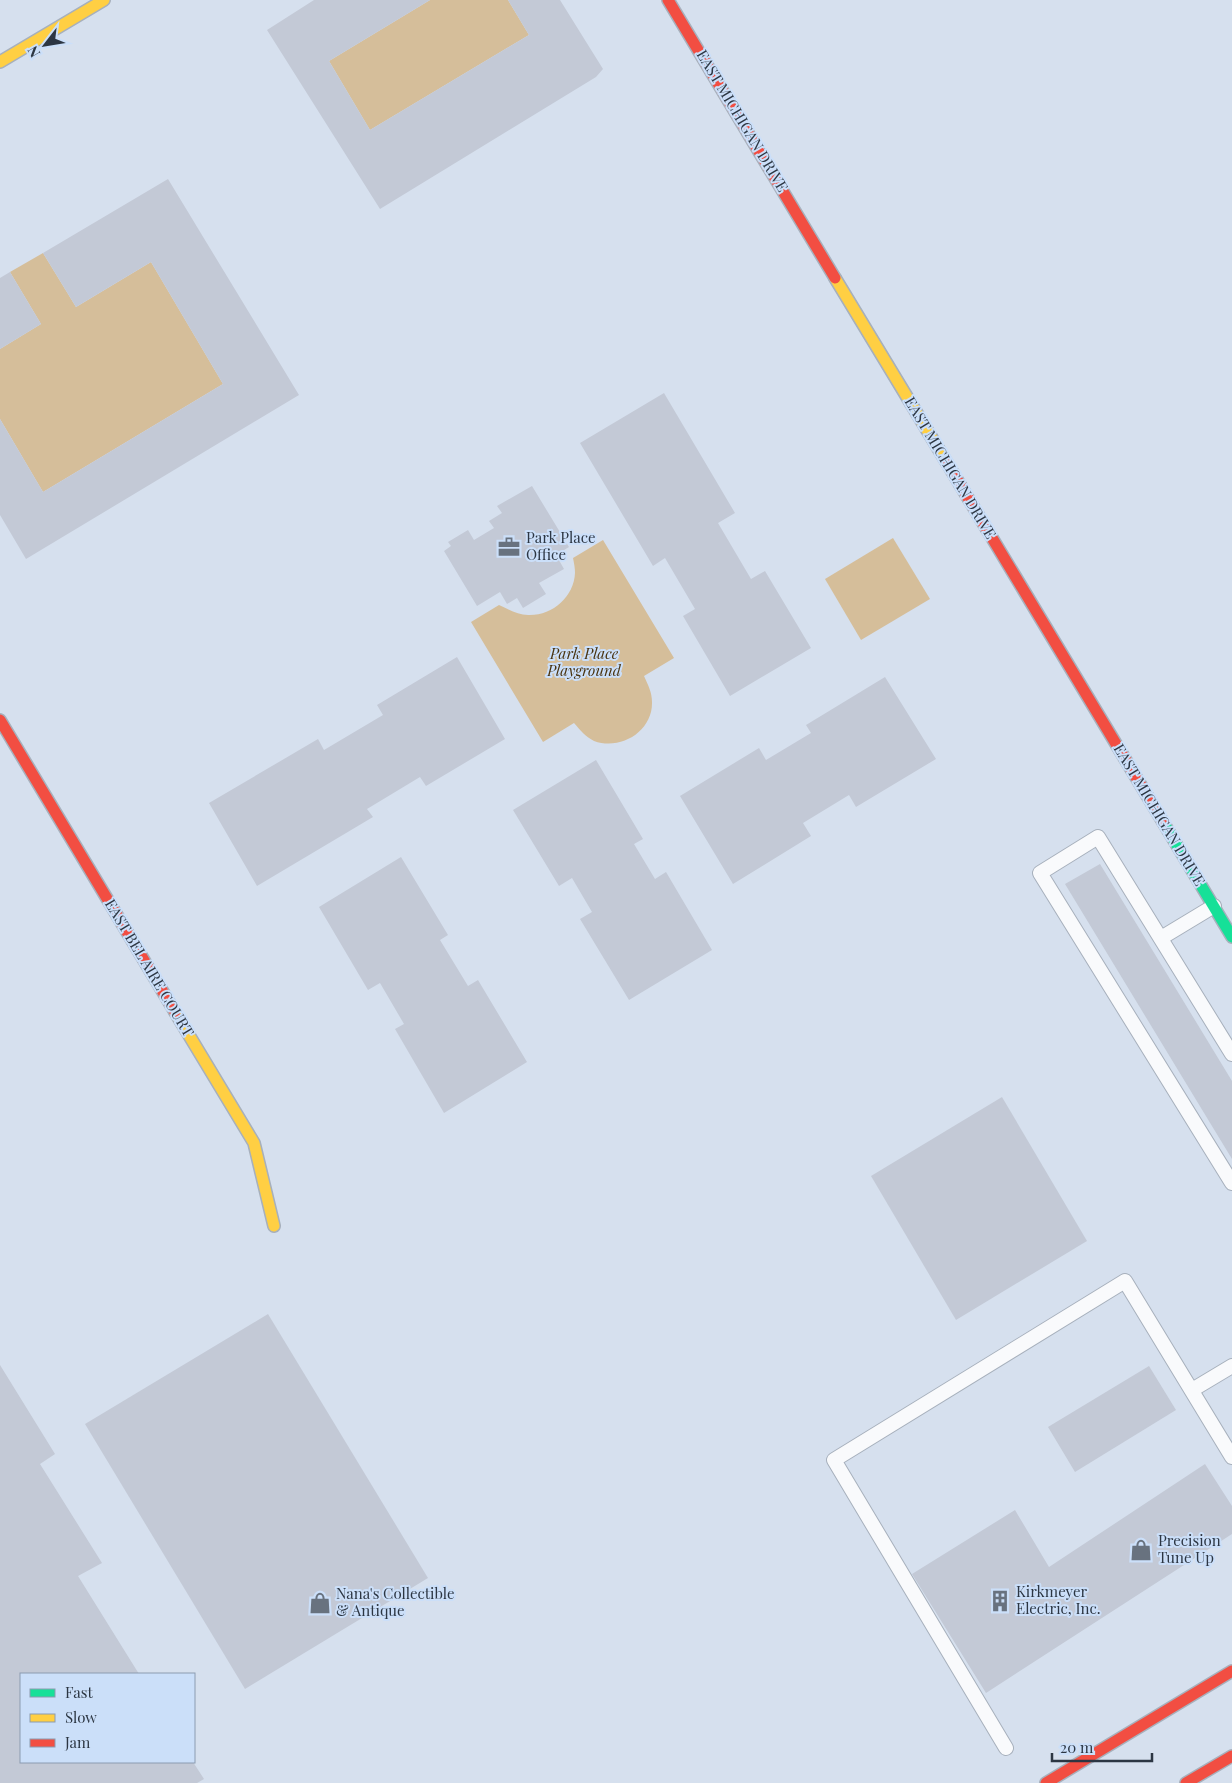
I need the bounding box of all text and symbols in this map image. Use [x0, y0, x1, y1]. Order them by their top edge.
north arrow [20, 20, 70, 70]
text: N [23, 43, 44, 61]
street label: EAST MICHIGAN DRIVE [693, 46, 793, 195]
street label: EAST MICHIGAN DRIVE [901, 393, 1001, 542]
place label: Park Place Office [526, 527, 596, 564]
office icon: Park Place Office [496, 534, 522, 560]
park label: Park Place Playground [546, 643, 622, 680]
street label: EAST MICHIGAN DRIVE [1110, 740, 1210, 889]
street label: EAST BEL AIRE COURT [101, 895, 199, 1040]
place label: Precision Tune Up [1158, 1530, 1221, 1567]
shop icon: Precision Tune Up [1128, 1537, 1154, 1563]
place label: Kirkmeyer Electric, Inc. [1016, 1581, 1101, 1618]
place label: Nana's Collectible & Antique [336, 1583, 455, 1620]
building icon: Kirkmeyer Electric, Inc. [987, 1588, 1013, 1614]
shop icon: Nana's Collectible & Antique [307, 1590, 333, 1616]
legend [20, 1673, 195, 1763]
text: Fast [65, 1682, 94, 1702]
text: Slow [65, 1707, 97, 1727]
scale bar [1052, 1730, 1152, 1762]
text: Jam [64, 1732, 91, 1752]
text: 20 m [1060, 1737, 1094, 1757]

